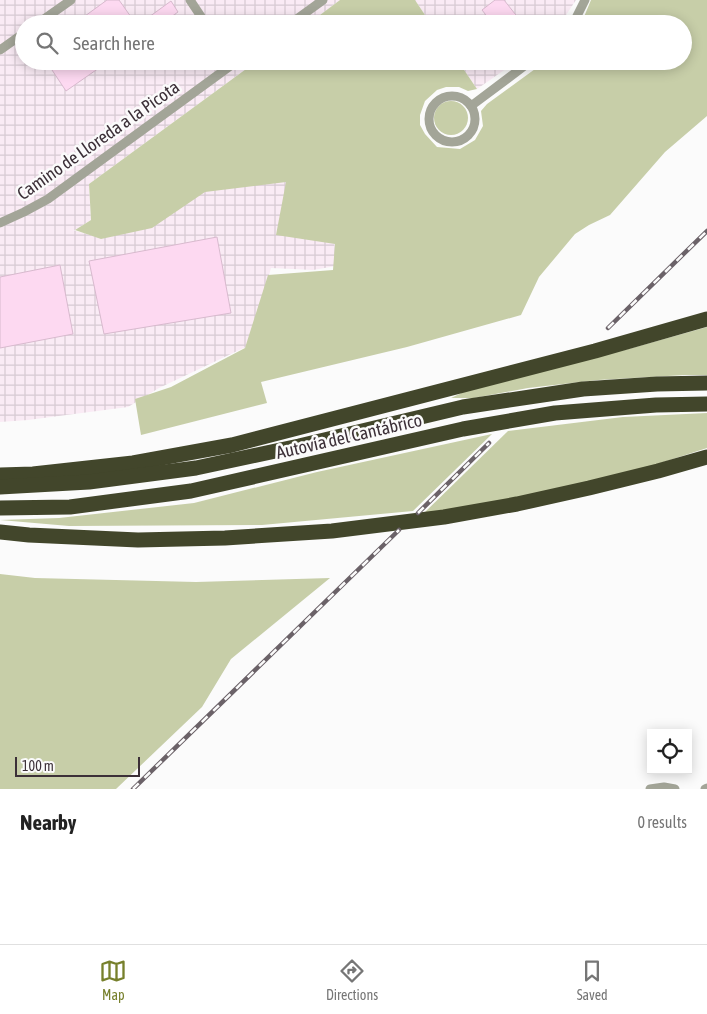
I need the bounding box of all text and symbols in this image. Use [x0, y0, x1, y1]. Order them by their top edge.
search box [15, 15, 692, 70]
icon: search [33, 29, 61, 57]
text: Search here [73, 32, 155, 54]
street label: Camino de Lloreda a la Picota [13, 76, 183, 204]
street label: Autovía del Cantábrico [274, 409, 424, 463]
map controls [647, 729, 692, 774]
button: locate [647, 729, 692, 774]
scale bar [15, 754, 140, 777]
text: 100 m [22, 758, 54, 774]
text: Nearby [20, 810, 76, 834]
text: 0 results [637, 813, 687, 831]
tab: Map [99, 957, 127, 1003]
tab: Directions [326, 957, 378, 1003]
tab: Saved [577, 957, 608, 1003]

